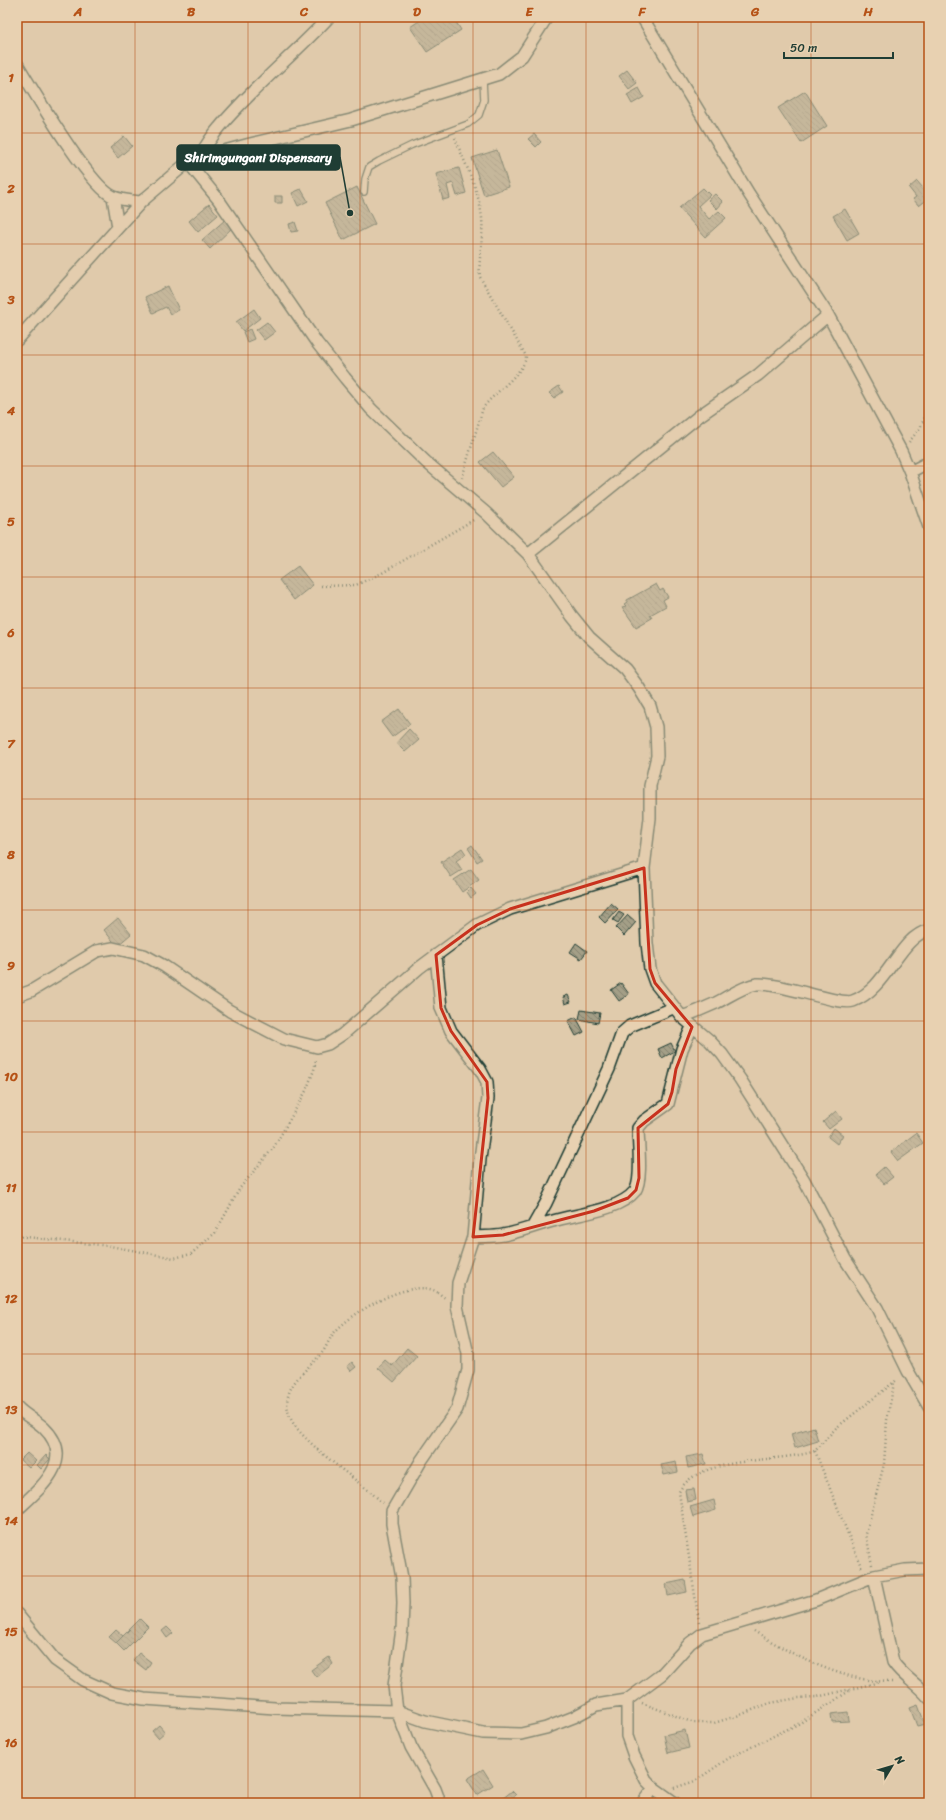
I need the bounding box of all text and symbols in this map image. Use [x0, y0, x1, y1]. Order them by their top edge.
text: A [73, 0, 82, 23]
text: B [187, 0, 196, 23]
text: C [299, 0, 309, 23]
text: D [413, 0, 421, 23]
text: E [525, 0, 534, 23]
text: F [637, 0, 646, 23]
text: G [750, 0, 760, 23]
text: H [862, 0, 873, 23]
scale bar [784, 34, 893, 60]
text: 50 m [790, 37, 817, 59]
text: 1 [8, 66, 14, 89]
callout: Shirimgungani Dispensary [177, 145, 340, 170]
text: Shirimgungani Dispensary [183, 146, 333, 169]
text: 2 [6, 177, 15, 200]
text: 3 [6, 288, 15, 311]
text: 4 [6, 399, 16, 422]
text: 5 [7, 510, 15, 533]
text: 6 [6, 621, 15, 644]
text: 7 [7, 732, 16, 755]
text: 8 [6, 843, 15, 866]
text: 9 [7, 954, 15, 977]
text: 10 [4, 1065, 18, 1088]
text: 11 [5, 1176, 17, 1199]
text: 12 [4, 1287, 18, 1310]
text: 13 [5, 1398, 18, 1421]
text: 14 [4, 1509, 19, 1532]
text: 15 [4, 1620, 18, 1643]
text: 16 [5, 1731, 18, 1754]
north arrow [872, 1746, 912, 1786]
text: N [889, 1751, 910, 1769]

